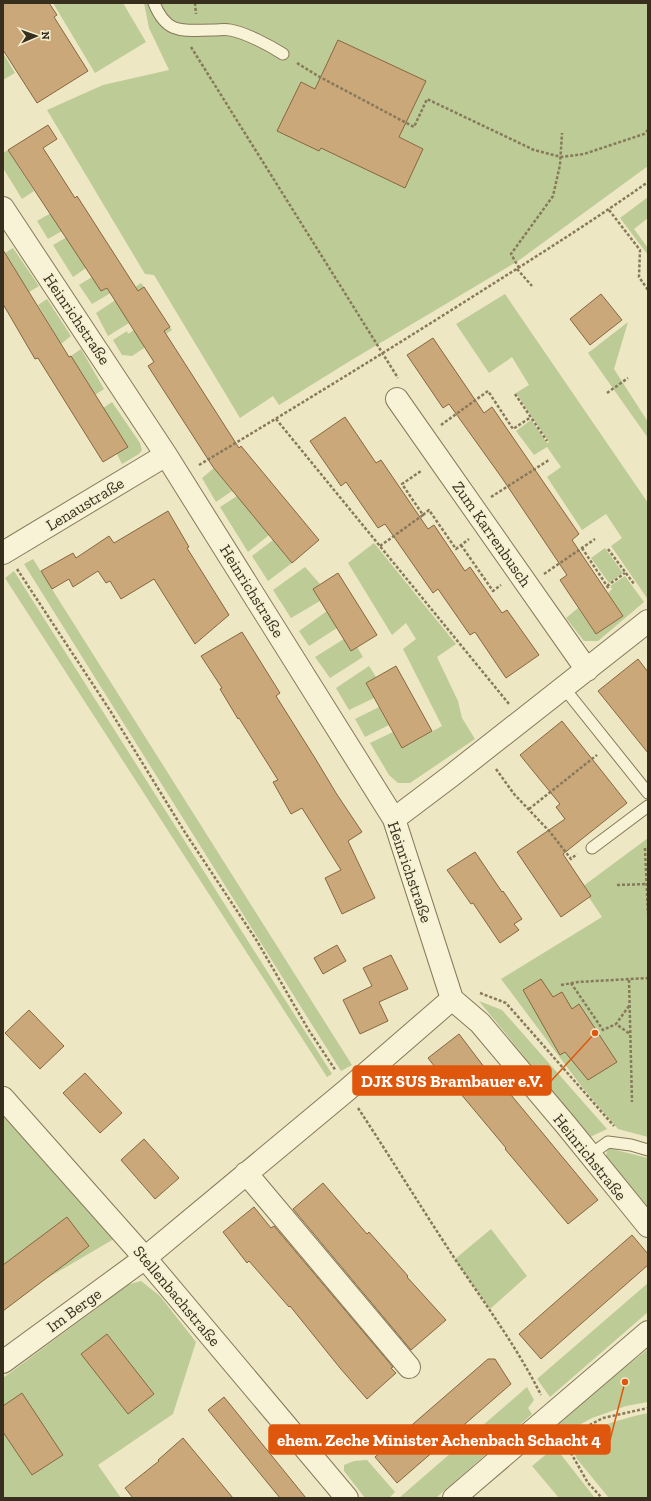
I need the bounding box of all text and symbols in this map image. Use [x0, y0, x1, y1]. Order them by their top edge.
north arrow [16, 16, 56, 56]
text: N [39, 31, 52, 41]
street label: Heinrichstraße [40, 270, 114, 368]
street label: Lenaustraße [43, 473, 127, 535]
street label: Zum Karrenbusch [449, 478, 536, 590]
street label: Heinrichstraße [216, 541, 288, 641]
street label: Heinrichstraße [384, 819, 436, 925]
callout: DJK SUS Brambauer e.V. [353, 1066, 551, 1095]
text: DJK SUS Brambauer e.V. [361, 1071, 543, 1091]
street label: Heinrichstraße [549, 1110, 631, 1204]
street label: Stellenbachstraße [129, 1242, 225, 1350]
street label: Im Berge [43, 1284, 105, 1336]
callout: ehem. Zeche Minister Achenbach Schacht 4 [269, 1425, 610, 1454]
text: ehem. Zeche Minister Achenbach Schacht 4 [277, 1430, 601, 1450]

